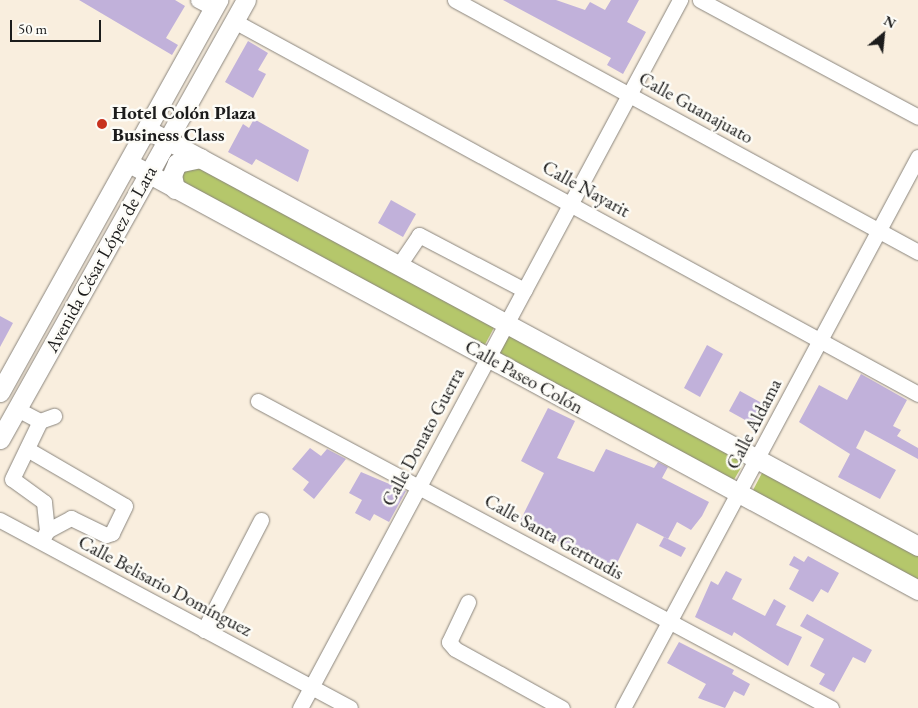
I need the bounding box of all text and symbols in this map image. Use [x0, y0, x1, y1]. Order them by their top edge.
scale bar [12, 10, 104, 42]
north arrow [858, 10, 908, 60]
text: N [881, 11, 899, 32]
text: 50 m [18, 19, 47, 38]
street label: Calle Guanajuato [635, 67, 757, 149]
place label: Hotel Colón Plaza Business Class [112, 102, 256, 146]
marker: Hotel Colón Plaza Business Class [96, 118, 108, 130]
street label: Calle Nayarit [538, 156, 634, 222]
street label: Avenida César López de Lara [40, 162, 162, 356]
street label: Calle Paseo Colón [461, 335, 587, 419]
street label: Calle Donato Guerra [377, 364, 469, 510]
street label: Calle Aldama [721, 375, 787, 473]
street label: Calle Santa Gertrudis [480, 489, 628, 585]
street label: Calle Belisario Domínguez [74, 531, 256, 641]

